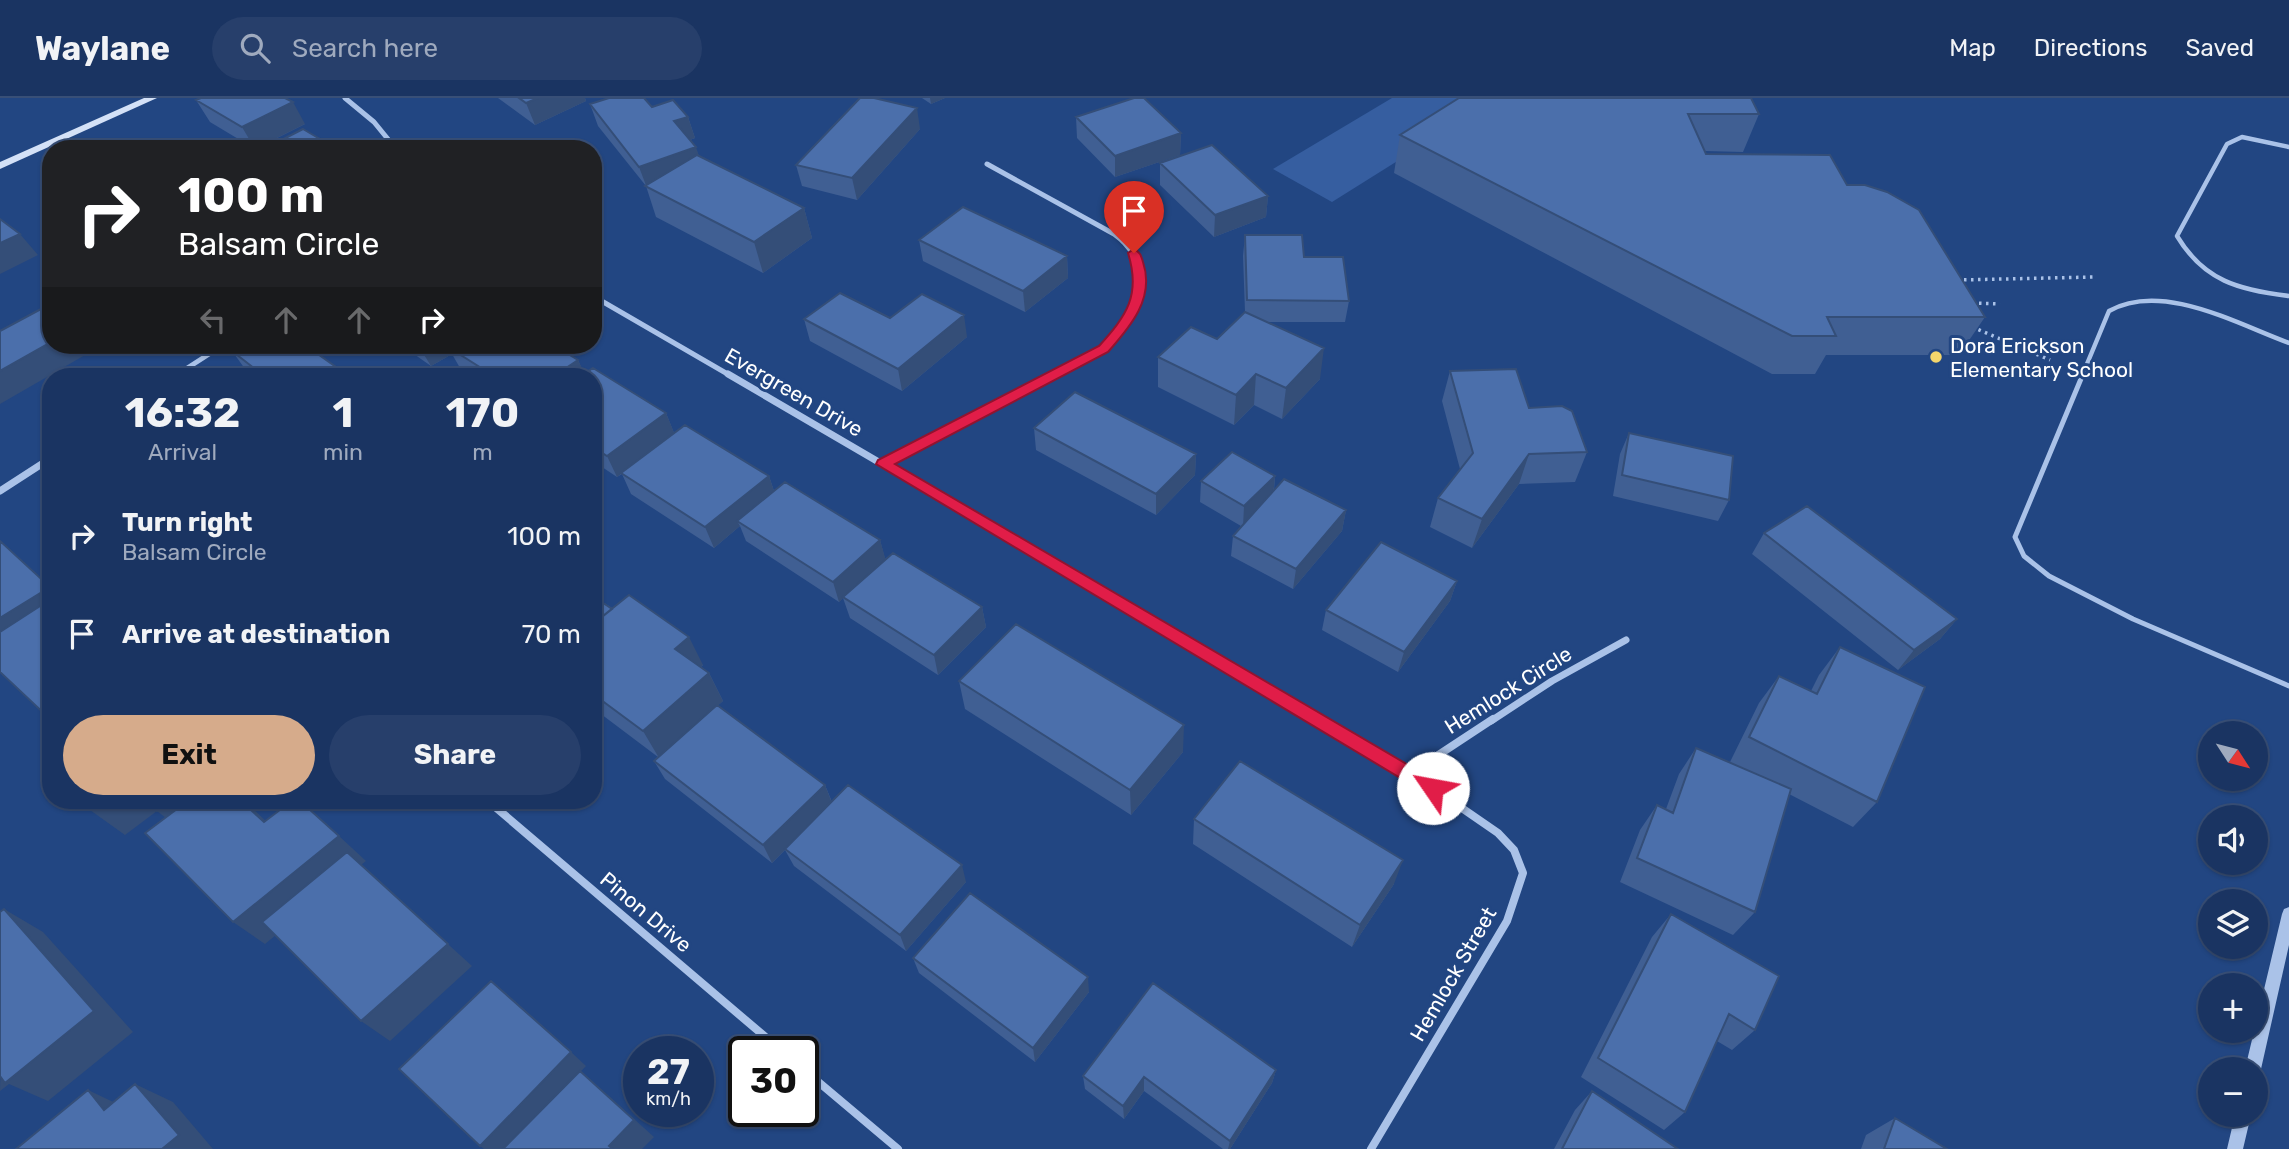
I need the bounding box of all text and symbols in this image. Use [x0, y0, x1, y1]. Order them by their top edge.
search box [212, 17, 702, 80]
text: Waylane [35, 29, 170, 68]
icon: search [236, 29, 274, 67]
text: Search here [292, 33, 438, 64]
text: Map [1949, 34, 1996, 62]
text: Directions [2034, 34, 2147, 62]
text: Saved [2185, 34, 2254, 62]
text: 100 m [178, 166, 324, 224]
icon: right [63, 168, 154, 259]
pin [1104, 181, 1164, 253]
icon: arrive [1115, 192, 1153, 230]
text: Balsam Circle [178, 225, 379, 263]
icon: left [194, 301, 232, 339]
icon: ahead [267, 301, 305, 339]
icon: ahead [340, 301, 378, 339]
icon: right [413, 301, 451, 339]
place label: Dora Erickson Elementary School [1950, 333, 2133, 382]
street label: Evergreen Drive [720, 342, 868, 442]
marker: Dora Erickson Elementary School [1928, 349, 1944, 365]
text: 16:32 [125, 388, 240, 438]
text: 1 [333, 388, 353, 438]
text: 170 [446, 388, 519, 438]
text: Arrival [148, 438, 217, 466]
text: min [323, 438, 363, 466]
text: m [472, 438, 493, 466]
text: Turn right [122, 507, 252, 538]
icon: right [63, 517, 101, 555]
text: 100 m [507, 521, 581, 552]
text: Balsam Circle [122, 538, 267, 566]
icon: arrive [63, 615, 101, 653]
text: Arrive at destination [122, 619, 390, 650]
text: 70 m [522, 619, 581, 650]
street label: Hemlock Circle [1440, 641, 1576, 739]
button: Exit [63, 715, 315, 795]
button: Share [329, 715, 581, 795]
north arrow [2198, 721, 2268, 791]
map controls [2198, 721, 2268, 1127]
position arrow [1396, 751, 1470, 825]
button: sound [2198, 805, 2268, 875]
street label: Pinon Drive [595, 867, 697, 957]
button: layers [2198, 889, 2268, 959]
street label: Hemlock Street [1405, 903, 1501, 1045]
button: + [2198, 973, 2268, 1043]
speed limit sign: 30 [728, 1036, 819, 1127]
text: 27 [647, 1051, 690, 1093]
button: − [2198, 1057, 2268, 1127]
text: km/h [646, 1088, 691, 1110]

